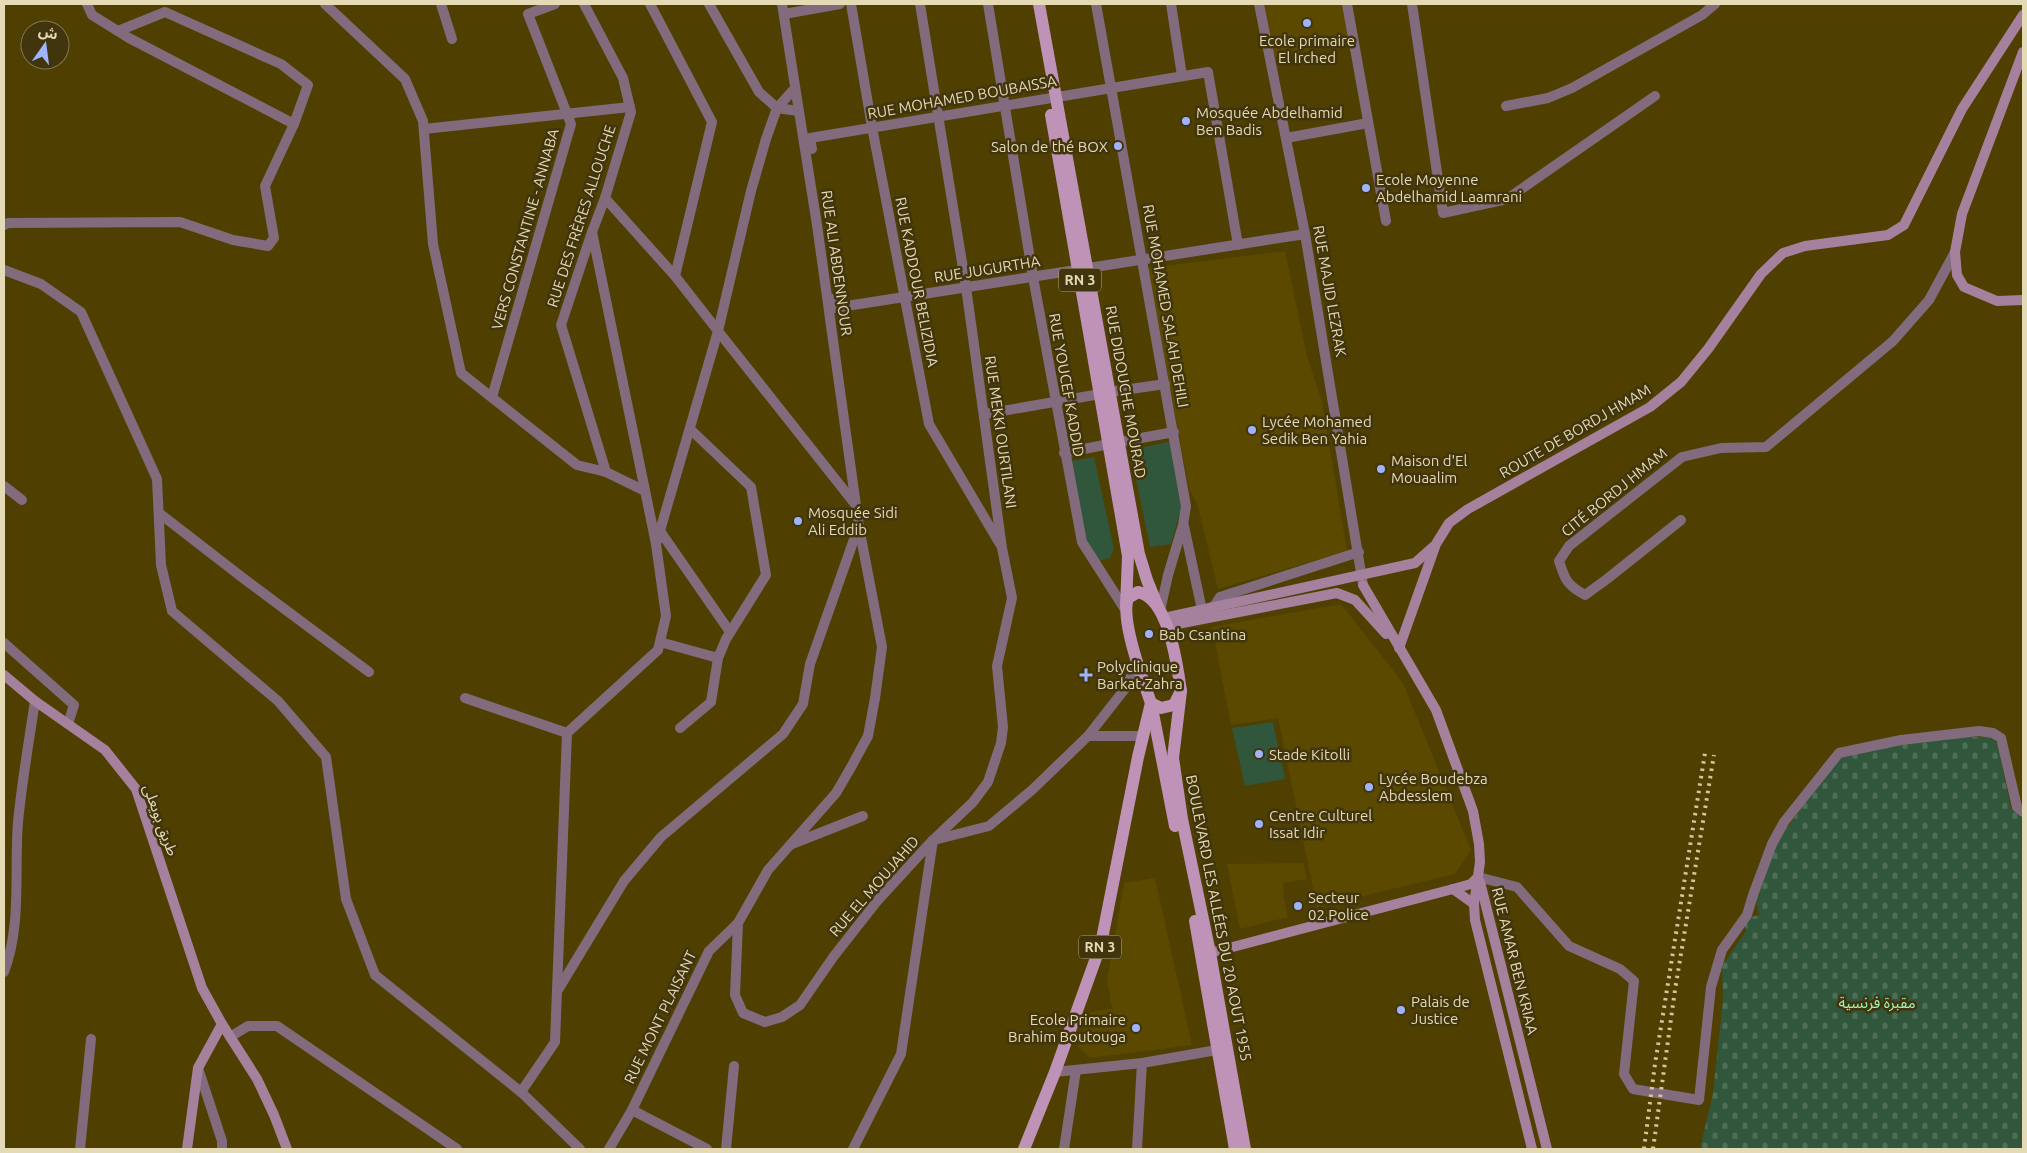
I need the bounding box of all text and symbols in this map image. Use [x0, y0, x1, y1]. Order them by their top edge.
marker: Ecole primaire El Irched [1301, 17, 1313, 29]
north arrow [20, 20, 70, 70]
text: ش [37, 22, 59, 42]
place label: Ecole primaire El Irched [1259, 32, 1355, 66]
street label: RUE MOHAMED BOUBAISSA [866, 72, 1058, 122]
place label: Mosquée Abdelhamid Ben Badis [1196, 104, 1343, 138]
marker: Mosquée Abdelhamid Ben Badis [1180, 115, 1192, 127]
street label: RUE DES FRÈRES ALLOUCHE [543, 123, 619, 309]
street label: VERS CONSTANTINE - ANNABA [488, 126, 562, 332]
place label: Salon de thé BOX [991, 138, 1108, 155]
marker: Salon de thé BOX [1112, 140, 1124, 152]
place label: Ecole Moyenne Abdelhamid Laamrani [1376, 171, 1522, 205]
marker: Ecole Moyenne Abdelhamid Laamrani [1360, 182, 1372, 194]
street label: RUE ALI ABDENNOUR [818, 189, 856, 337]
street label: RUE KADDOUR BELIZIDIA [892, 196, 942, 369]
street label: RUE MOHAMED SALAH DEHILI [1140, 203, 1192, 409]
street label: RUE MAJID LEZRAK [1310, 224, 1350, 358]
street label: RUE JUGURTHA [933, 252, 1041, 286]
road number: RN 3 [1059, 268, 1101, 292]
street label: RUE DIDOUCHE MOURAD [1102, 304, 1150, 480]
street label: RUE YOUCEF KADDID [1046, 312, 1088, 458]
street label: RUE MEKKI OURTILANI [982, 354, 1020, 510]
street label: ROUTE DE BORDJ HMAM [1496, 381, 1654, 481]
place label: Lycée Mohamed Sedik Ben Yahia [1262, 413, 1372, 447]
marker: Lycée Mohamed Sedik Ben Yahia [1246, 424, 1258, 436]
street label: CITÉ BORDJ HMAM [1558, 444, 1670, 540]
place label: Maison d'El Mouaalim [1391, 452, 1467, 486]
marker: Maison d'El Mouaalim [1375, 463, 1387, 475]
place label: Mosquée Sidi Ali Eddib [808, 504, 898, 538]
marker: Mosquée Sidi Ali Eddib [792, 515, 804, 527]
place label: Bab Csantina [1159, 626, 1246, 643]
marker: Bab Csantina [1143, 628, 1155, 640]
place label: Polyclinique Barkat Zahra [1097, 658, 1183, 692]
marker: Polyclinique Barkat Zahra [1079, 668, 1093, 682]
place label: Stade Kitolli [1269, 746, 1350, 763]
marker: Stade Kitolli [1253, 748, 1265, 760]
place label: Lycée Boudebza Abdesslem [1379, 770, 1488, 804]
street label: BOULEVARD LES ALLÉES DU 20 AOUT 1955 [1183, 773, 1255, 1063]
marker: Lycée Boudebza Abdesslem [1363, 781, 1375, 793]
street label: طريق بويعلى [138, 782, 182, 859]
place label: Centre Culturel Issat Idir [1269, 807, 1372, 841]
marker: Centre Culturel Issat Idir [1253, 818, 1265, 830]
street label: RUE EL MOUJAHID [826, 832, 922, 940]
street label: RUE AMAR BEN KRIAA [1488, 886, 1542, 1037]
place label: Secteur 02 Police [1308, 889, 1369, 923]
marker: Secteur 02 Police [1292, 900, 1304, 912]
road number: RN 3 [1079, 936, 1121, 959]
street label: RUE MONT PLAISANT [620, 947, 700, 1086]
place label: Palais de Justice [1411, 993, 1470, 1027]
park label: مقبرة فرنسية [1838, 994, 1916, 1012]
marker: Palais de Justice [1395, 1004, 1407, 1016]
place label: Ecole Primaire Brahim Boutouga [1008, 1011, 1126, 1045]
marker: Ecole Primaire Brahim Boutouga [1130, 1022, 1142, 1034]

